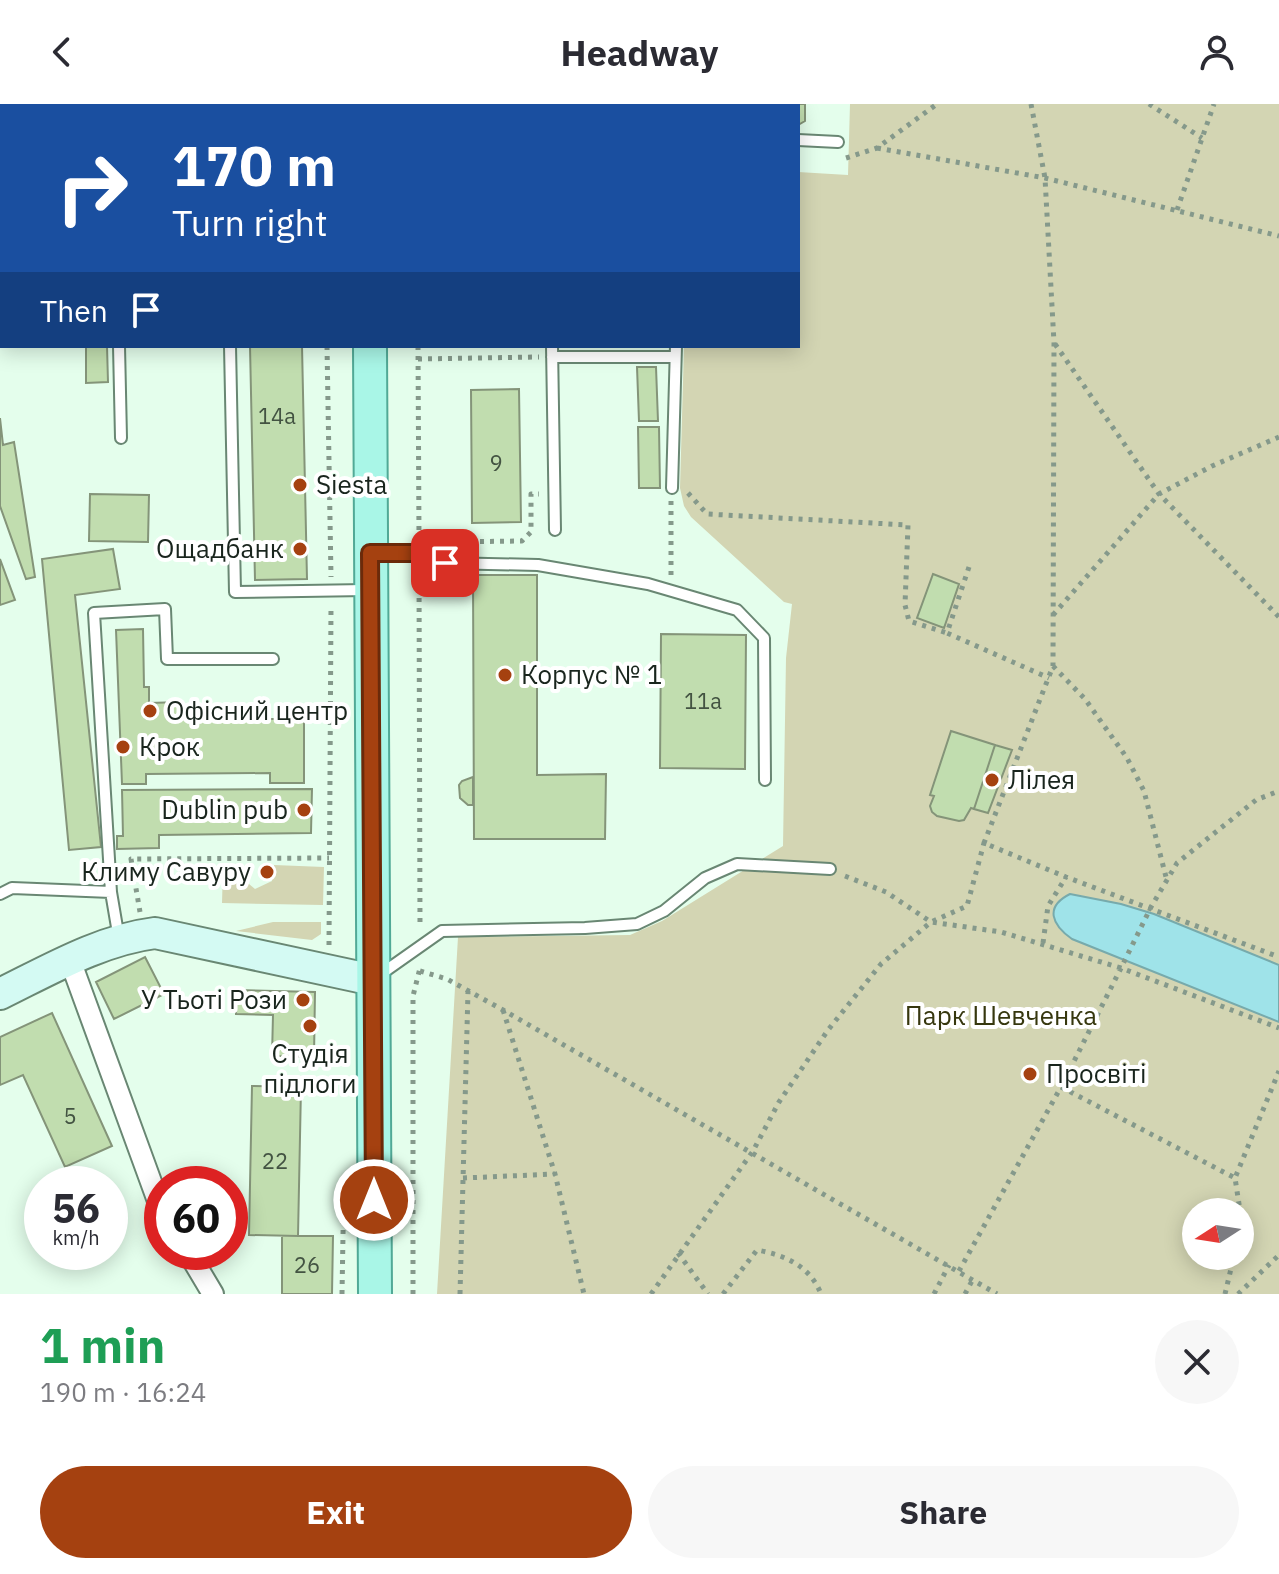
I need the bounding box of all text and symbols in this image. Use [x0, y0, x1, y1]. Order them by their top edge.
text: Headway [561, 29, 718, 76]
icon: back [40, 30, 84, 74]
icon: person [1195, 30, 1239, 74]
text: 170 m [172, 129, 336, 201]
icon: right [40, 136, 144, 240]
text: Turn right [172, 199, 328, 246]
icon: arrive [124, 288, 168, 332]
text: Then [40, 291, 108, 330]
house number: 14а [258, 401, 296, 430]
house number: 9 [489, 448, 503, 477]
place label: Siesta [316, 467, 387, 501]
marker: Siesta [291, 476, 309, 494]
pin [411, 529, 479, 597]
place label: Ощадбанк [156, 531, 284, 565]
marker: Ощадбанк [291, 540, 309, 558]
icon: arrive [423, 541, 467, 585]
place label: Корпус № 1 [521, 657, 662, 691]
marker: Корпус № 1 [496, 666, 514, 684]
house number: 11а [684, 686, 722, 715]
place label: Офісний центр [166, 693, 348, 727]
marker: Офісний центр [141, 702, 159, 720]
place label: Крок [139, 729, 200, 763]
marker: Крок [114, 738, 132, 756]
place label: Лілея [1008, 762, 1075, 796]
marker: Лілея [983, 771, 1001, 789]
place label: Dublin pub [161, 792, 288, 826]
marker: Dublin pub [295, 801, 313, 819]
place label: Климу Савуру [81, 854, 251, 888]
marker: Климу Савуру [258, 863, 276, 881]
place label: У Тьоті Рози [141, 982, 287, 1016]
marker: У Тьоті Рози [294, 991, 312, 1009]
park label: Парк Шевченка [905, 998, 1097, 1032]
marker: Студія підлоги [301, 1017, 319, 1035]
place label: Студія підлоги [264, 1036, 356, 1100]
place label: Просвіті [1046, 1056, 1147, 1090]
marker: Просвіті [1021, 1065, 1039, 1083]
house number: 5 [63, 1101, 77, 1130]
house number: 22 [262, 1146, 288, 1175]
position arrow [332, 1158, 416, 1242]
speed limit sign: 60 [144, 1166, 248, 1270]
text: 56 [52, 1182, 100, 1234]
north arrow [1182, 1198, 1254, 1270]
map controls [1182, 1198, 1254, 1270]
text: km/h [52, 1224, 100, 1251]
house number: 26 [294, 1250, 320, 1279]
text: 1 min [40, 1314, 165, 1376]
button: close [1155, 1320, 1239, 1404]
text: 190 m · 16:24 [40, 1375, 206, 1409]
button: Exit [40, 1466, 632, 1558]
button: Share [648, 1466, 1239, 1558]

